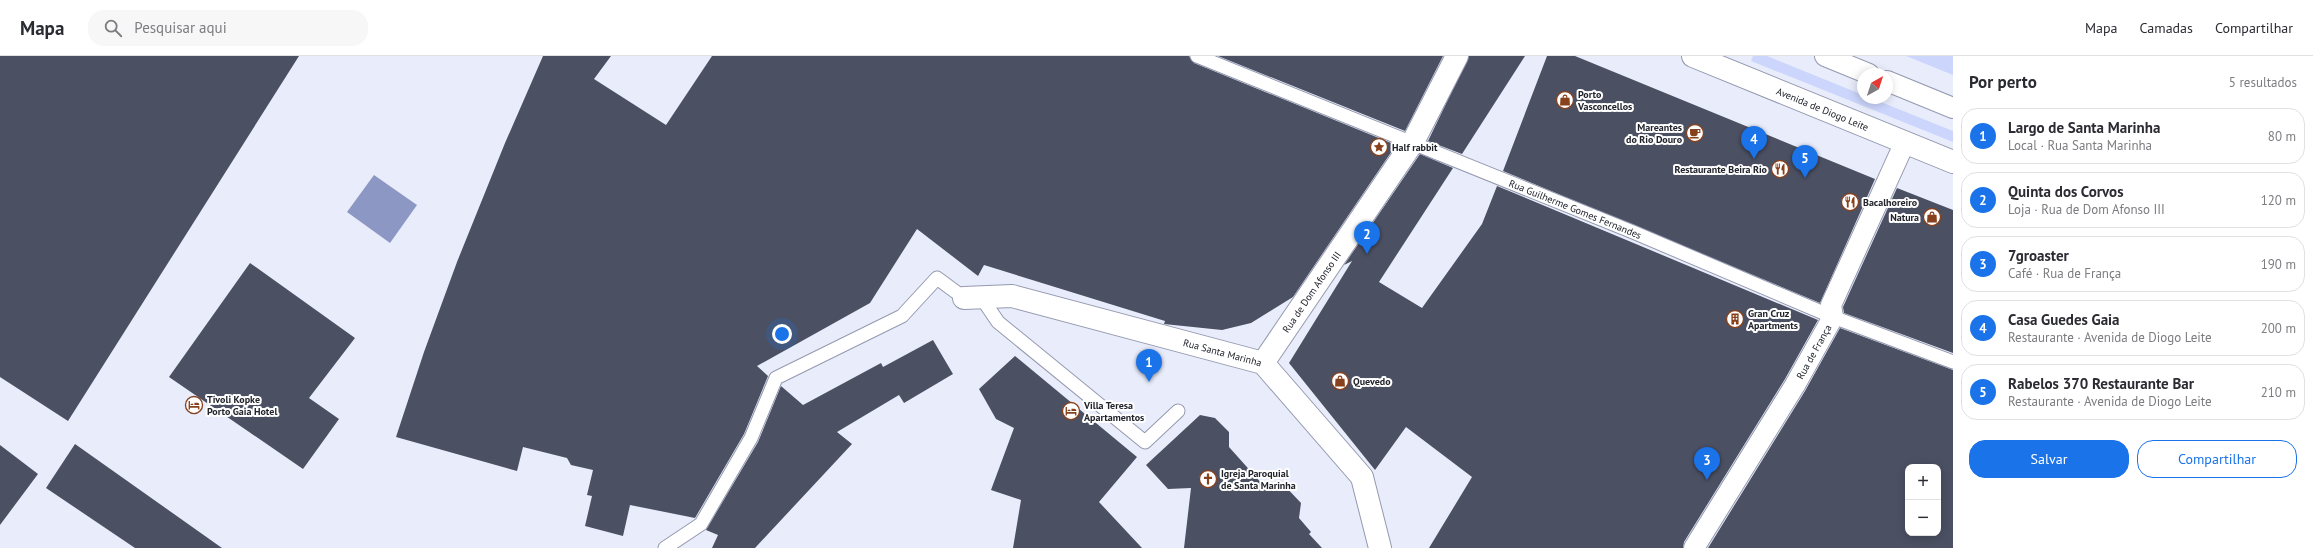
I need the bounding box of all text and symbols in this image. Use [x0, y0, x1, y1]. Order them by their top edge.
search box [88, 10, 368, 46]
text: Mapa [20, 16, 64, 40]
icon: search [102, 17, 124, 39]
text: Pesquisar aqui [134, 18, 227, 37]
text: Mapa [2085, 19, 2118, 37]
text: Camadas [2140, 19, 2193, 37]
text: Compartilhar [2215, 19, 2293, 37]
north arrow [1857, 68, 1893, 104]
text: Por perto [1969, 71, 2037, 93]
text: 5 resultados [2229, 74, 2297, 91]
street label: Avenida de Diogo Leite [1775, 84, 1871, 133]
place label: Porto Vasconcellos [1577, 88, 1632, 113]
shop icon: Porto Vasconcellos [1555, 90, 1575, 110]
text: Largo de Santa Marinha [2008, 118, 2160, 137]
place label: Mareantes do Rio Douro [1626, 121, 1683, 146]
cafe icon: Mareantes do Rio Douro [1685, 123, 1705, 143]
pin: 4 [1741, 126, 1767, 159]
text: 1 [1979, 128, 1987, 145]
text: 80 m [2268, 128, 2296, 145]
place icon: Half rabbit [1369, 137, 1389, 157]
text: Local · Rua Santa Marinha [2008, 137, 2152, 154]
place label: Half rabbit [1392, 141, 1438, 154]
pin: 5 [1792, 145, 1818, 178]
restaurant icon: Restaurante Beira Rio [1770, 159, 1790, 179]
place label: Restaurante Beira Rio [1675, 163, 1768, 176]
street label: Rua Guilherme Gomes Fernandes [1507, 176, 1644, 241]
text: Quinta dos Corvos [2008, 182, 2123, 201]
restaurant icon: Bacalhoreiro [1840, 192, 1860, 212]
text: 2 [1979, 192, 1987, 209]
text: 120 m [2261, 192, 2296, 209]
place label: Bacalhoreiro [1863, 196, 1918, 209]
text: Loja · Rua de Dom Afonso III [2008, 201, 2165, 218]
shop icon: Natura [1922, 207, 1942, 227]
place label: Natura [1890, 211, 1919, 224]
pin: 2 [1354, 221, 1380, 254]
text: 7groaster [2008, 246, 2069, 265]
street label: Rua de Dom Afonso III [1279, 249, 1343, 335]
text: 3 [1979, 256, 1987, 273]
text: 190 m [2261, 256, 2296, 273]
text: Café · Rua de França [2008, 265, 2121, 282]
place label: Gran Cruz Apartments [1748, 307, 1798, 332]
building icon: Gran Cruz Apartments [1725, 309, 1745, 329]
text: Casa Guedes Gaia [2008, 310, 2120, 329]
text: 4 [1979, 320, 1987, 337]
text: 200 m [2261, 320, 2296, 337]
street label: Rua de França [1793, 322, 1834, 381]
your location [772, 324, 792, 344]
text: Restaurante · Avenida de Diogo Leite [2008, 329, 2212, 346]
street label: Rua Santa Marinha [1182, 336, 1263, 369]
pin: 1 [1136, 349, 1162, 382]
shop icon: Quevedo [1330, 371, 1350, 391]
text: Rabelos 370 Restaurante Bar [2008, 374, 2194, 393]
place label: Quevedo [1353, 375, 1391, 388]
text: 5 [1979, 384, 1987, 401]
text: 210 m [2261, 384, 2296, 401]
place label: Tivoli Kopke Porto Gaia Hotel [207, 393, 277, 418]
text: Restaurante · Avenida de Diogo Leite [2008, 393, 2212, 410]
hotel icon: Tivoli Kopke Porto Gaia Hotel [184, 395, 204, 415]
place label: Villa Teresa Apartamentos [1083, 399, 1144, 424]
hotel icon: Villa Teresa Apartamentos [1061, 401, 1081, 421]
button: Salvar [1969, 440, 2129, 478]
button: Compartilhar [2137, 440, 2297, 478]
pin: 3 [1694, 447, 1720, 480]
map controls [1905, 464, 1941, 536]
button: + [1905, 464, 1941, 500]
place label: Igreja Paroquial de Santa Marinha [1221, 467, 1296, 492]
church icon: Igreja Paroquial de Santa Marinha [1198, 469, 1218, 489]
button: − [1905, 500, 1941, 536]

